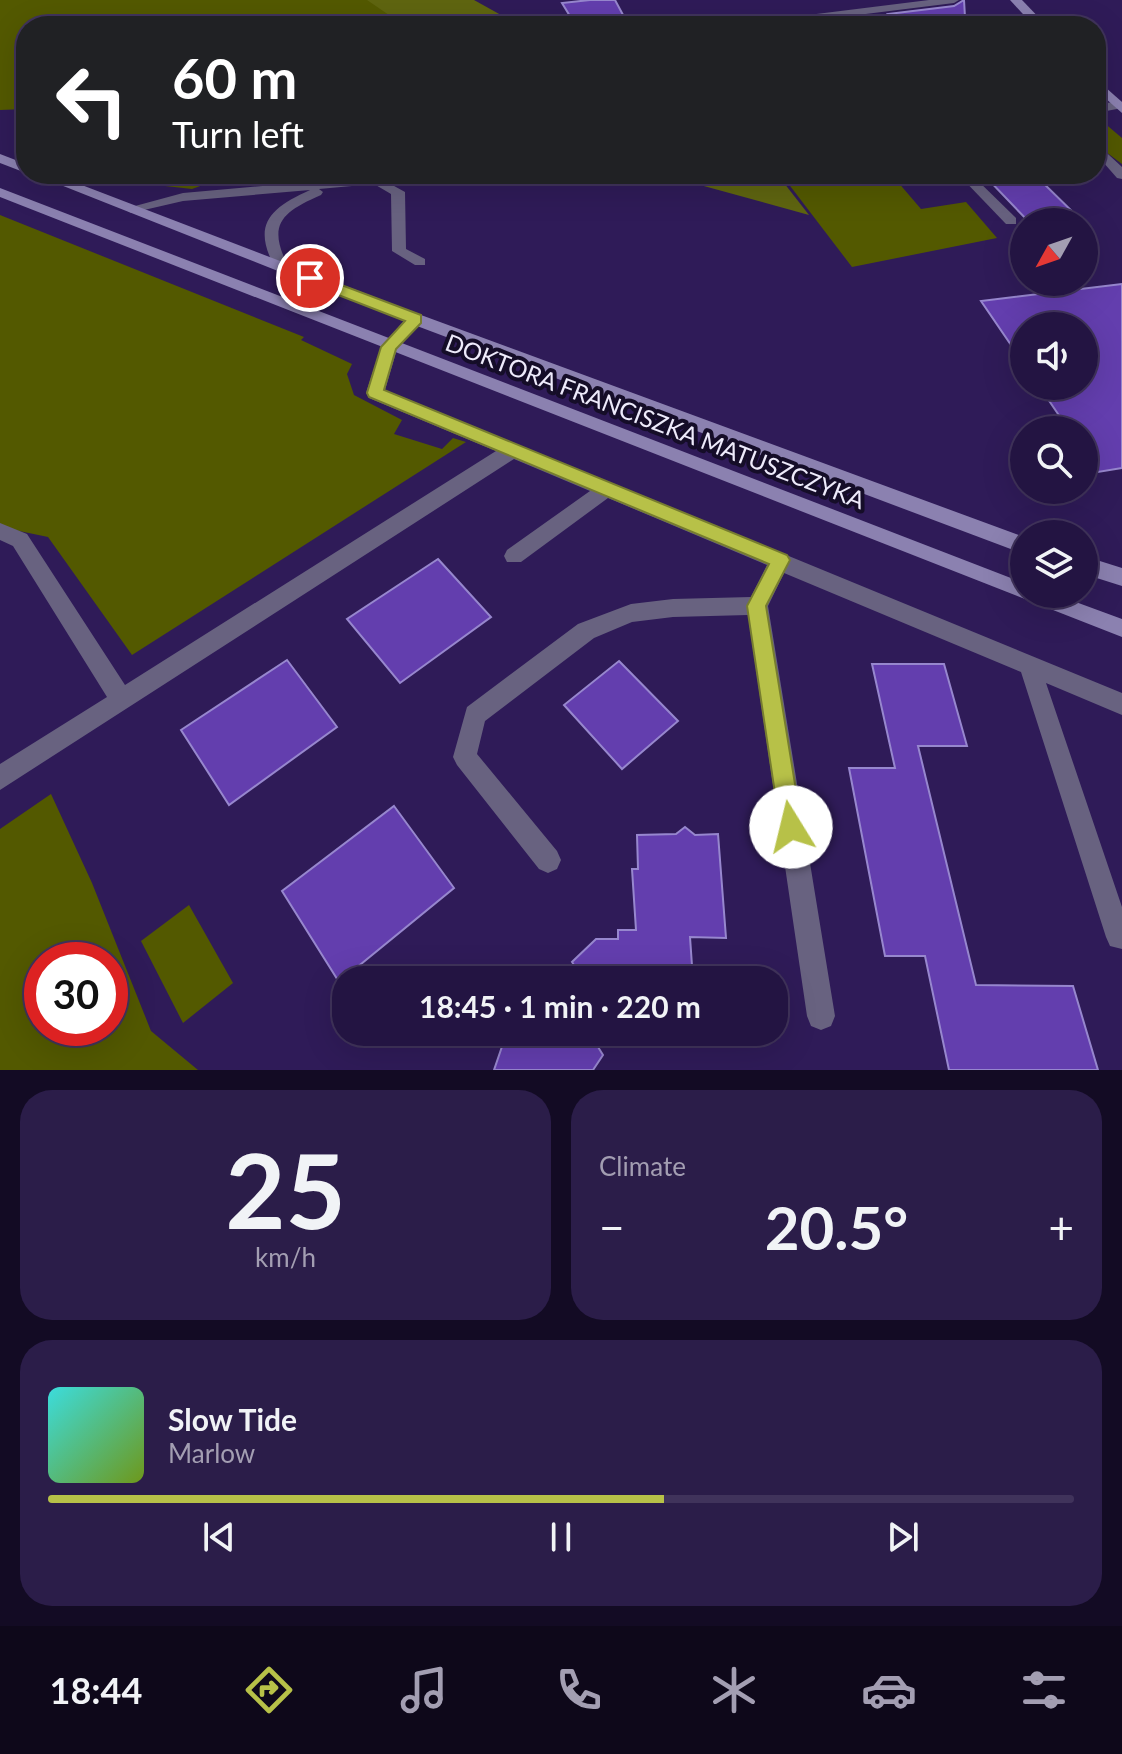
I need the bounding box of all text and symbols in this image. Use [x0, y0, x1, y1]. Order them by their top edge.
text: 60 m [172, 44, 297, 111]
icon: left [40, 48, 144, 152]
text: Turn left [172, 112, 304, 156]
north arrow [1010, 208, 1098, 296]
map controls [1010, 208, 1098, 608]
pin [276, 244, 344, 312]
icon: arrive [288, 256, 332, 300]
button: sound [1010, 312, 1098, 400]
street label: DOKTORA FRANCISZKA MATUSZCZYKA [442, 327, 870, 514]
button: search [1010, 416, 1098, 504]
button: layers [1010, 520, 1098, 608]
position arrow [749, 785, 833, 869]
speed limit sign: 30 [24, 942, 128, 1046]
text: 18:45 · 1 min · 220 m [419, 988, 701, 1024]
text: 25 [225, 1126, 346, 1251]
text: Climate [599, 1150, 686, 1182]
text: 20.5° [765, 1191, 908, 1263]
text: − [599, 1201, 625, 1253]
text: + [1048, 1201, 1074, 1253]
text: km/h [255, 1241, 316, 1273]
text: Slow Tide [168, 1401, 297, 1437]
text: Marlow [168, 1437, 255, 1469]
icon: previous [197, 1515, 241, 1559]
icon: pause [539, 1515, 583, 1559]
icon: next [881, 1515, 925, 1559]
icon: directions [241, 1662, 297, 1718]
icon: music [396, 1662, 452, 1718]
icon: phone [551, 1662, 607, 1718]
icon: climate [706, 1662, 762, 1718]
icon: car [861, 1662, 917, 1718]
icon: filters [1016, 1662, 1072, 1718]
text: 18:44 [50, 1668, 142, 1712]

